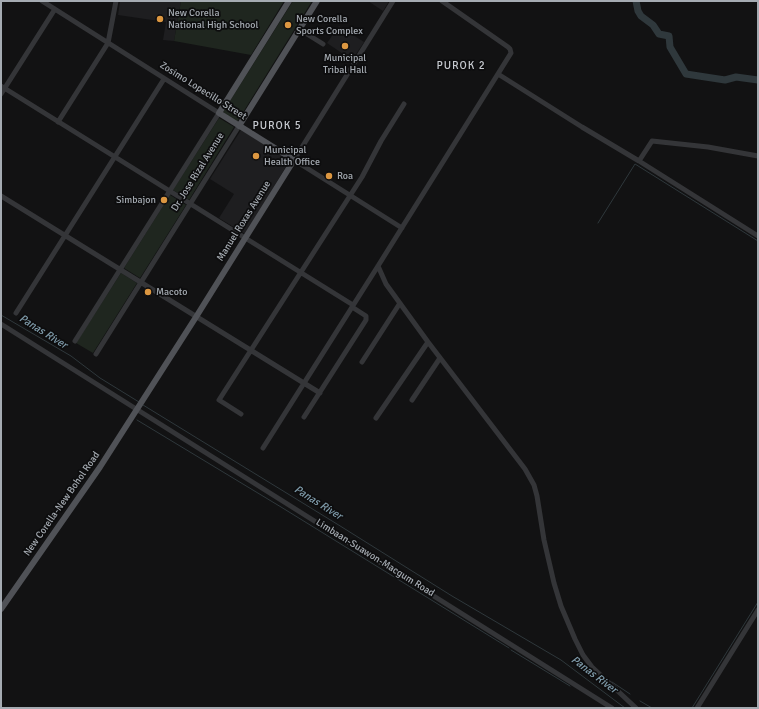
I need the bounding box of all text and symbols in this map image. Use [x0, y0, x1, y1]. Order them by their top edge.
place label: New Corella National High School [168, 7, 258, 30]
place label: New Corella Sports Complex [296, 13, 363, 36]
marker: New Corella National High School [155, 14, 165, 24]
marker: New Corella Sports Complex [283, 20, 293, 30]
marker: Municipal Tribal Hall [340, 41, 350, 51]
place label: Municipal Tribal Hall [323, 52, 367, 76]
street label: Zosimo Lopecillo Street [157, 59, 249, 123]
district label: PUROK 2 [436, 59, 486, 73]
district label: PUROK 5 [252, 119, 302, 133]
street label: Dr. Jose Rizal Avenue [169, 131, 227, 213]
place label: Municipal Health Office [264, 144, 320, 168]
marker: Municipal Health Office [251, 151, 261, 161]
place label: Roa [337, 170, 353, 182]
marker: Roa [324, 171, 334, 181]
street label: Manuel Roxas Avenue [214, 179, 274, 263]
place label: Simbajon [116, 194, 156, 206]
marker: Simbajon [159, 195, 169, 205]
place label: Macoto [156, 286, 187, 298]
marker: Macoto [143, 287, 153, 297]
water label: Panas River [16, 312, 70, 352]
street label: New Corella-New Bohol Road [21, 450, 103, 558]
water label: Panas River [291, 483, 345, 523]
street label: Limbaan-Suawon-Macgum Road [314, 516, 436, 600]
water label: Panas River [568, 653, 620, 697]

